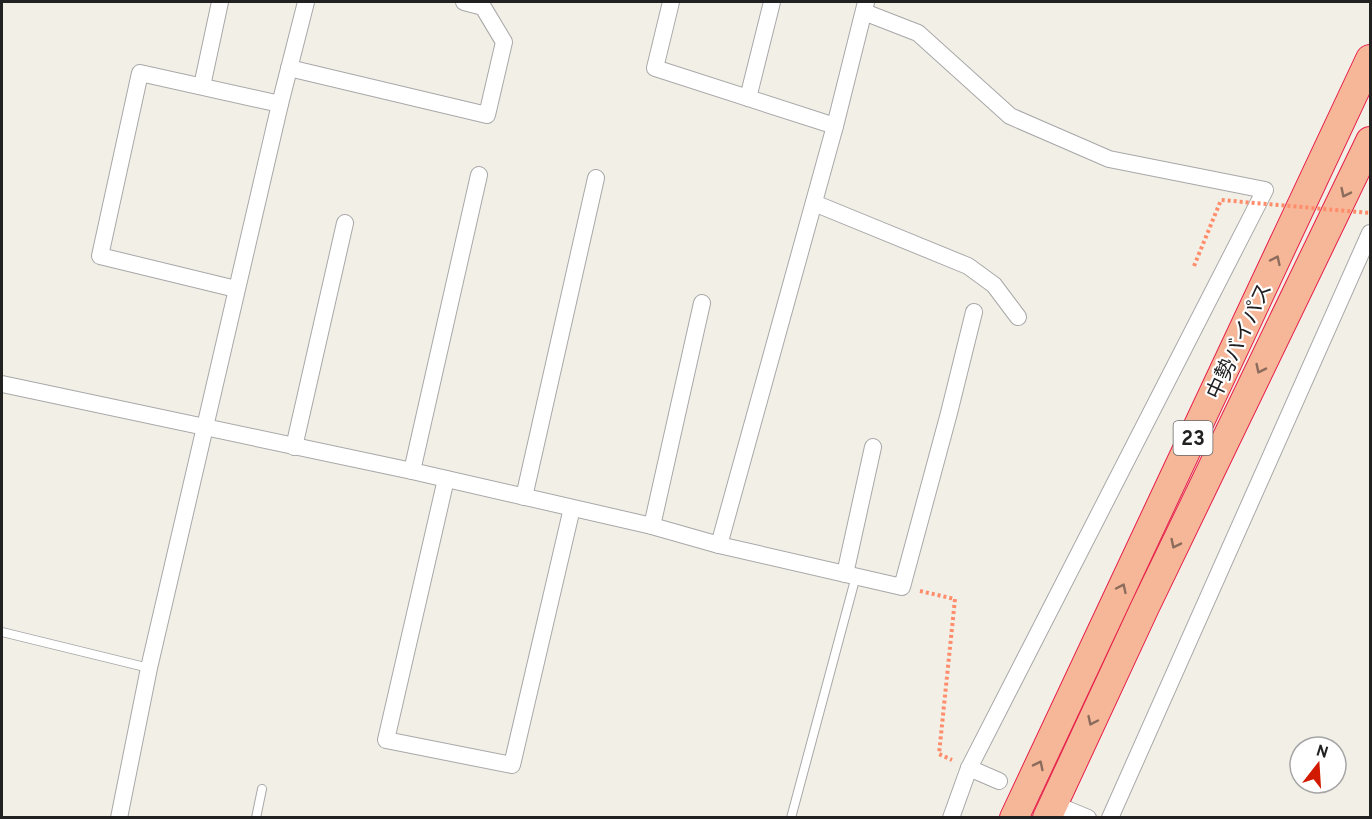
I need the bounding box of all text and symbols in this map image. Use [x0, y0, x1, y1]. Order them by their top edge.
one-way arrow [1341, 187, 1353, 198]
one-way arrow [1269, 255, 1281, 266]
street label: 中勢バイパス [1202, 279, 1279, 404]
one-way arrow [1256, 362, 1268, 373]
road number: 23 [1174, 421, 1212, 455]
one-way arrow [1171, 538, 1183, 549]
one-way arrow [1115, 584, 1127, 595]
one-way arrow [1087, 714, 1099, 725]
north arrow [1288, 735, 1348, 795]
text: N [1313, 741, 1330, 764]
one-way arrow [1032, 760, 1043, 771]

